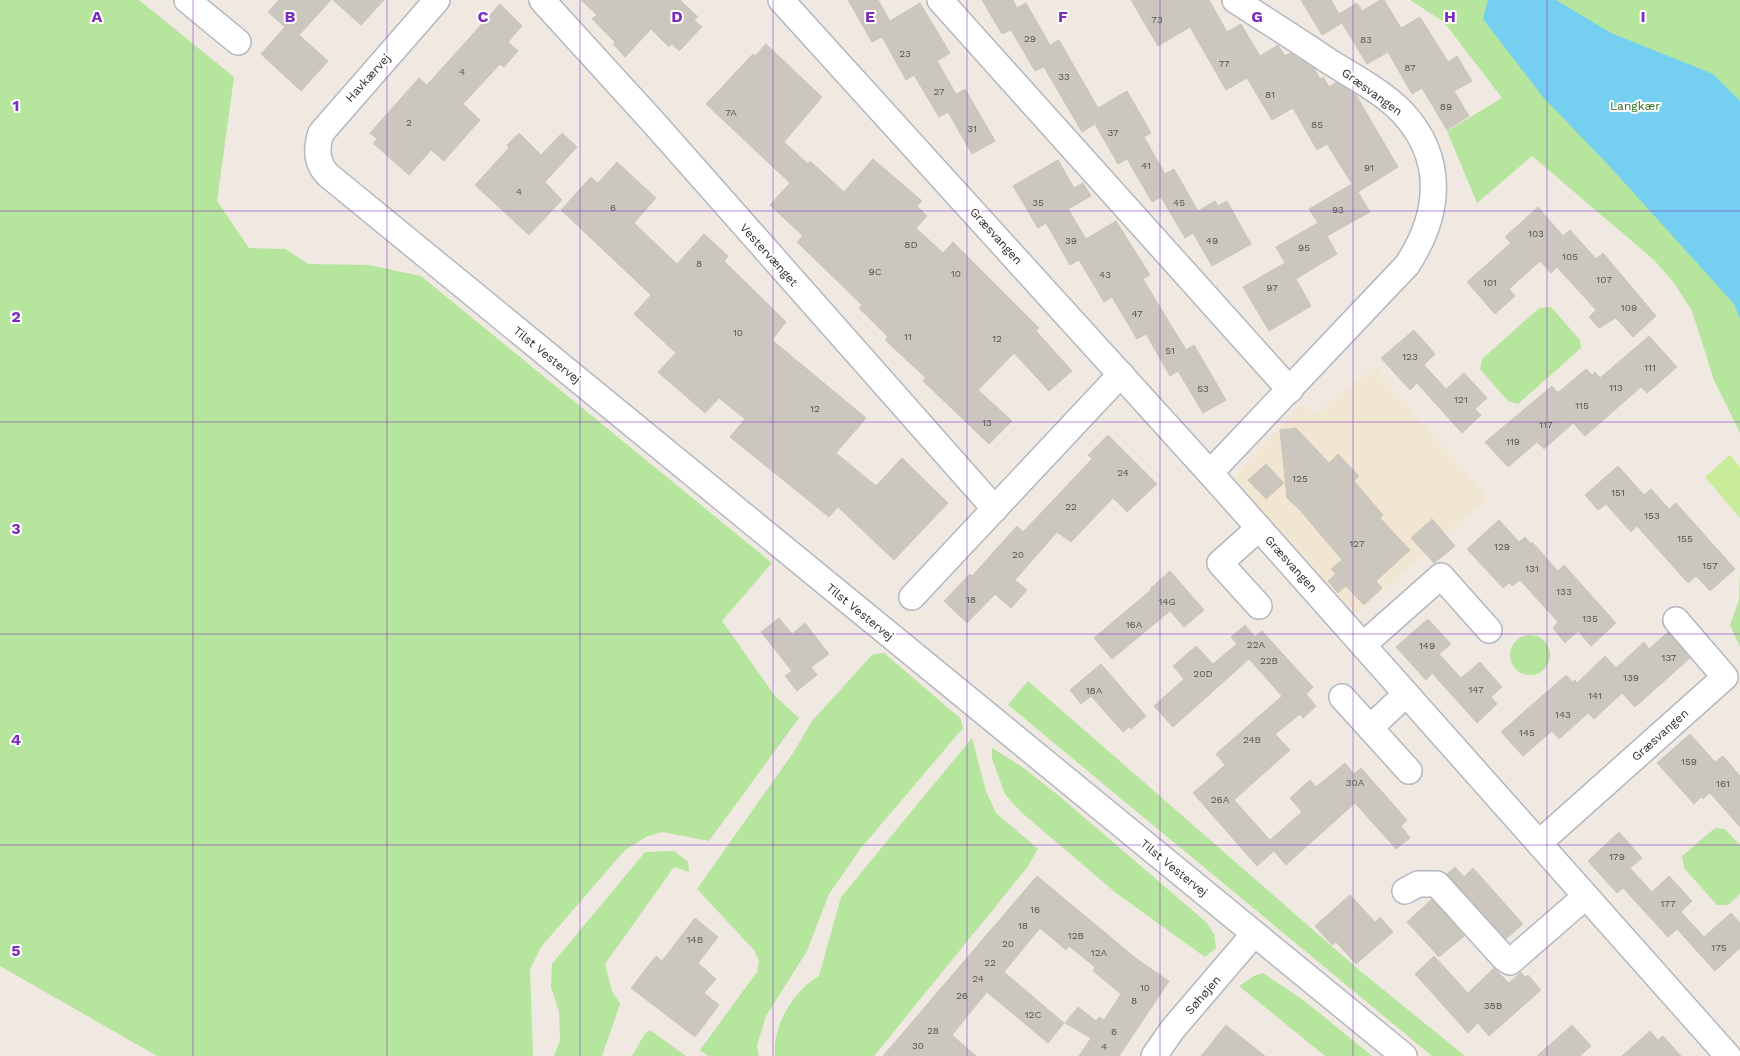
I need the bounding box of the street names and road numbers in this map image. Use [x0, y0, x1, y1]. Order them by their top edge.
street label: Havkærvej [343, 51, 393, 105]
street label: Græsvangen [1339, 65, 1405, 119]
street label: Græsvangen [967, 205, 1025, 267]
street label: Vestervænget [737, 221, 801, 289]
street label: Tilst Vestervej [510, 324, 584, 386]
street label: Græsvangen [1262, 533, 1320, 595]
street label: Tilst Vestervej [823, 581, 897, 643]
street label: Græsvangen [1629, 706, 1691, 764]
street label: Tilst Vestervej [1137, 837, 1211, 899]
street label: Søhøjen [1182, 973, 1224, 1017]

